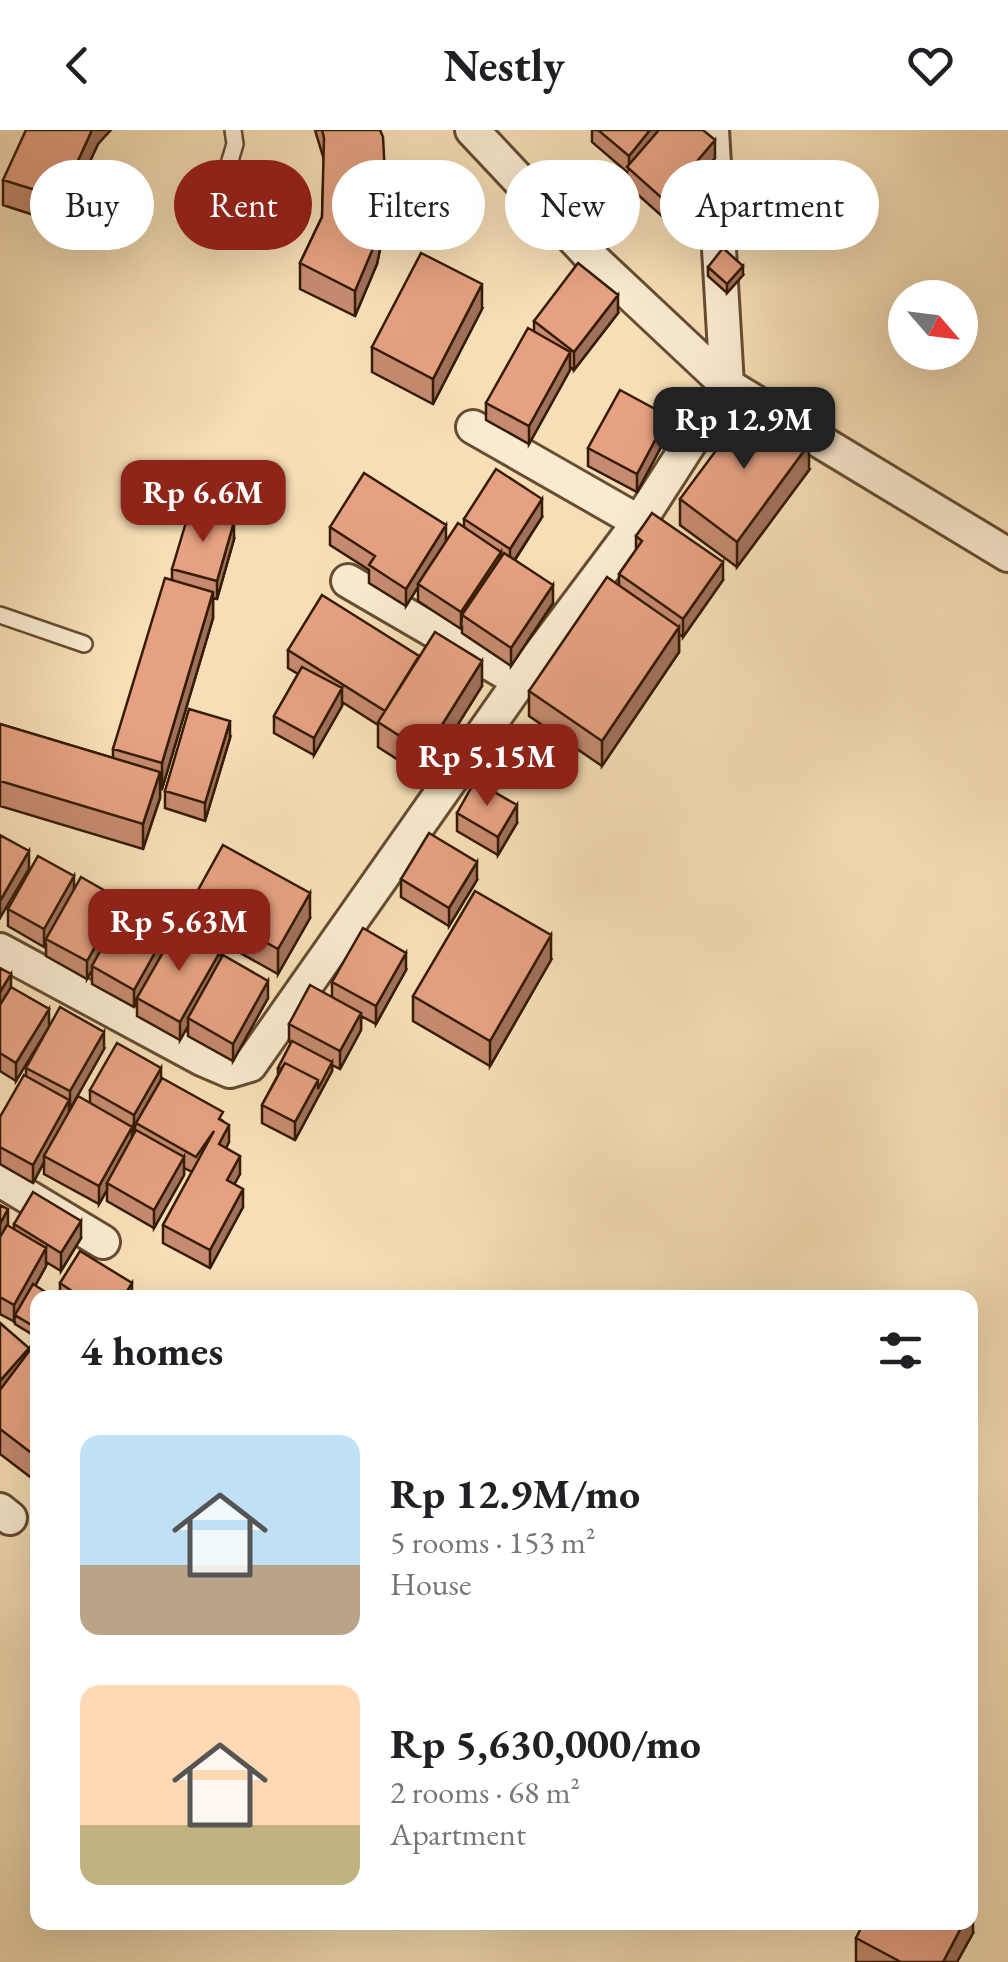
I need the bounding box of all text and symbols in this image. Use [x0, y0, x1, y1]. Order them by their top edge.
text: Nestly [443, 36, 565, 94]
icon: back [50, 38, 105, 93]
icon: heart [903, 38, 958, 93]
chip: Buy [30, 160, 154, 250]
chip: Rent [174, 160, 312, 250]
chip: Filters [332, 160, 485, 250]
chip: New [505, 160, 640, 250]
chip: Apartment [660, 160, 879, 250]
north arrow [888, 280, 978, 370]
map controls [888, 280, 978, 370]
pin: Rp 12.9M [641, 387, 847, 472]
text: Rp 12.9M [675, 398, 813, 440]
pin: Rp 6.6M [111, 460, 295, 545]
text: Rp 6.6M [143, 471, 263, 513]
pin: Rp 5.15M [384, 724, 590, 809]
text: Rp 5.15M [418, 735, 556, 777]
pin: Rp 5.63M [76, 889, 282, 974]
text: Rp 5.63M [110, 900, 248, 942]
text: 4 homes [80, 1323, 223, 1378]
icon: filters [873, 1323, 928, 1378]
text: Rp 12.9M/mo [390, 1466, 640, 1521]
icon: home [160, 1475, 280, 1595]
text: 5 rooms · 153 m² [390, 1521, 596, 1563]
text: House [390, 1563, 471, 1605]
text: Rp 5,630,000/mo [390, 1716, 701, 1771]
icon: home [160, 1725, 280, 1845]
text: 2 rooms · 68 m² [390, 1771, 580, 1813]
text: Apartment [390, 1813, 526, 1855]

